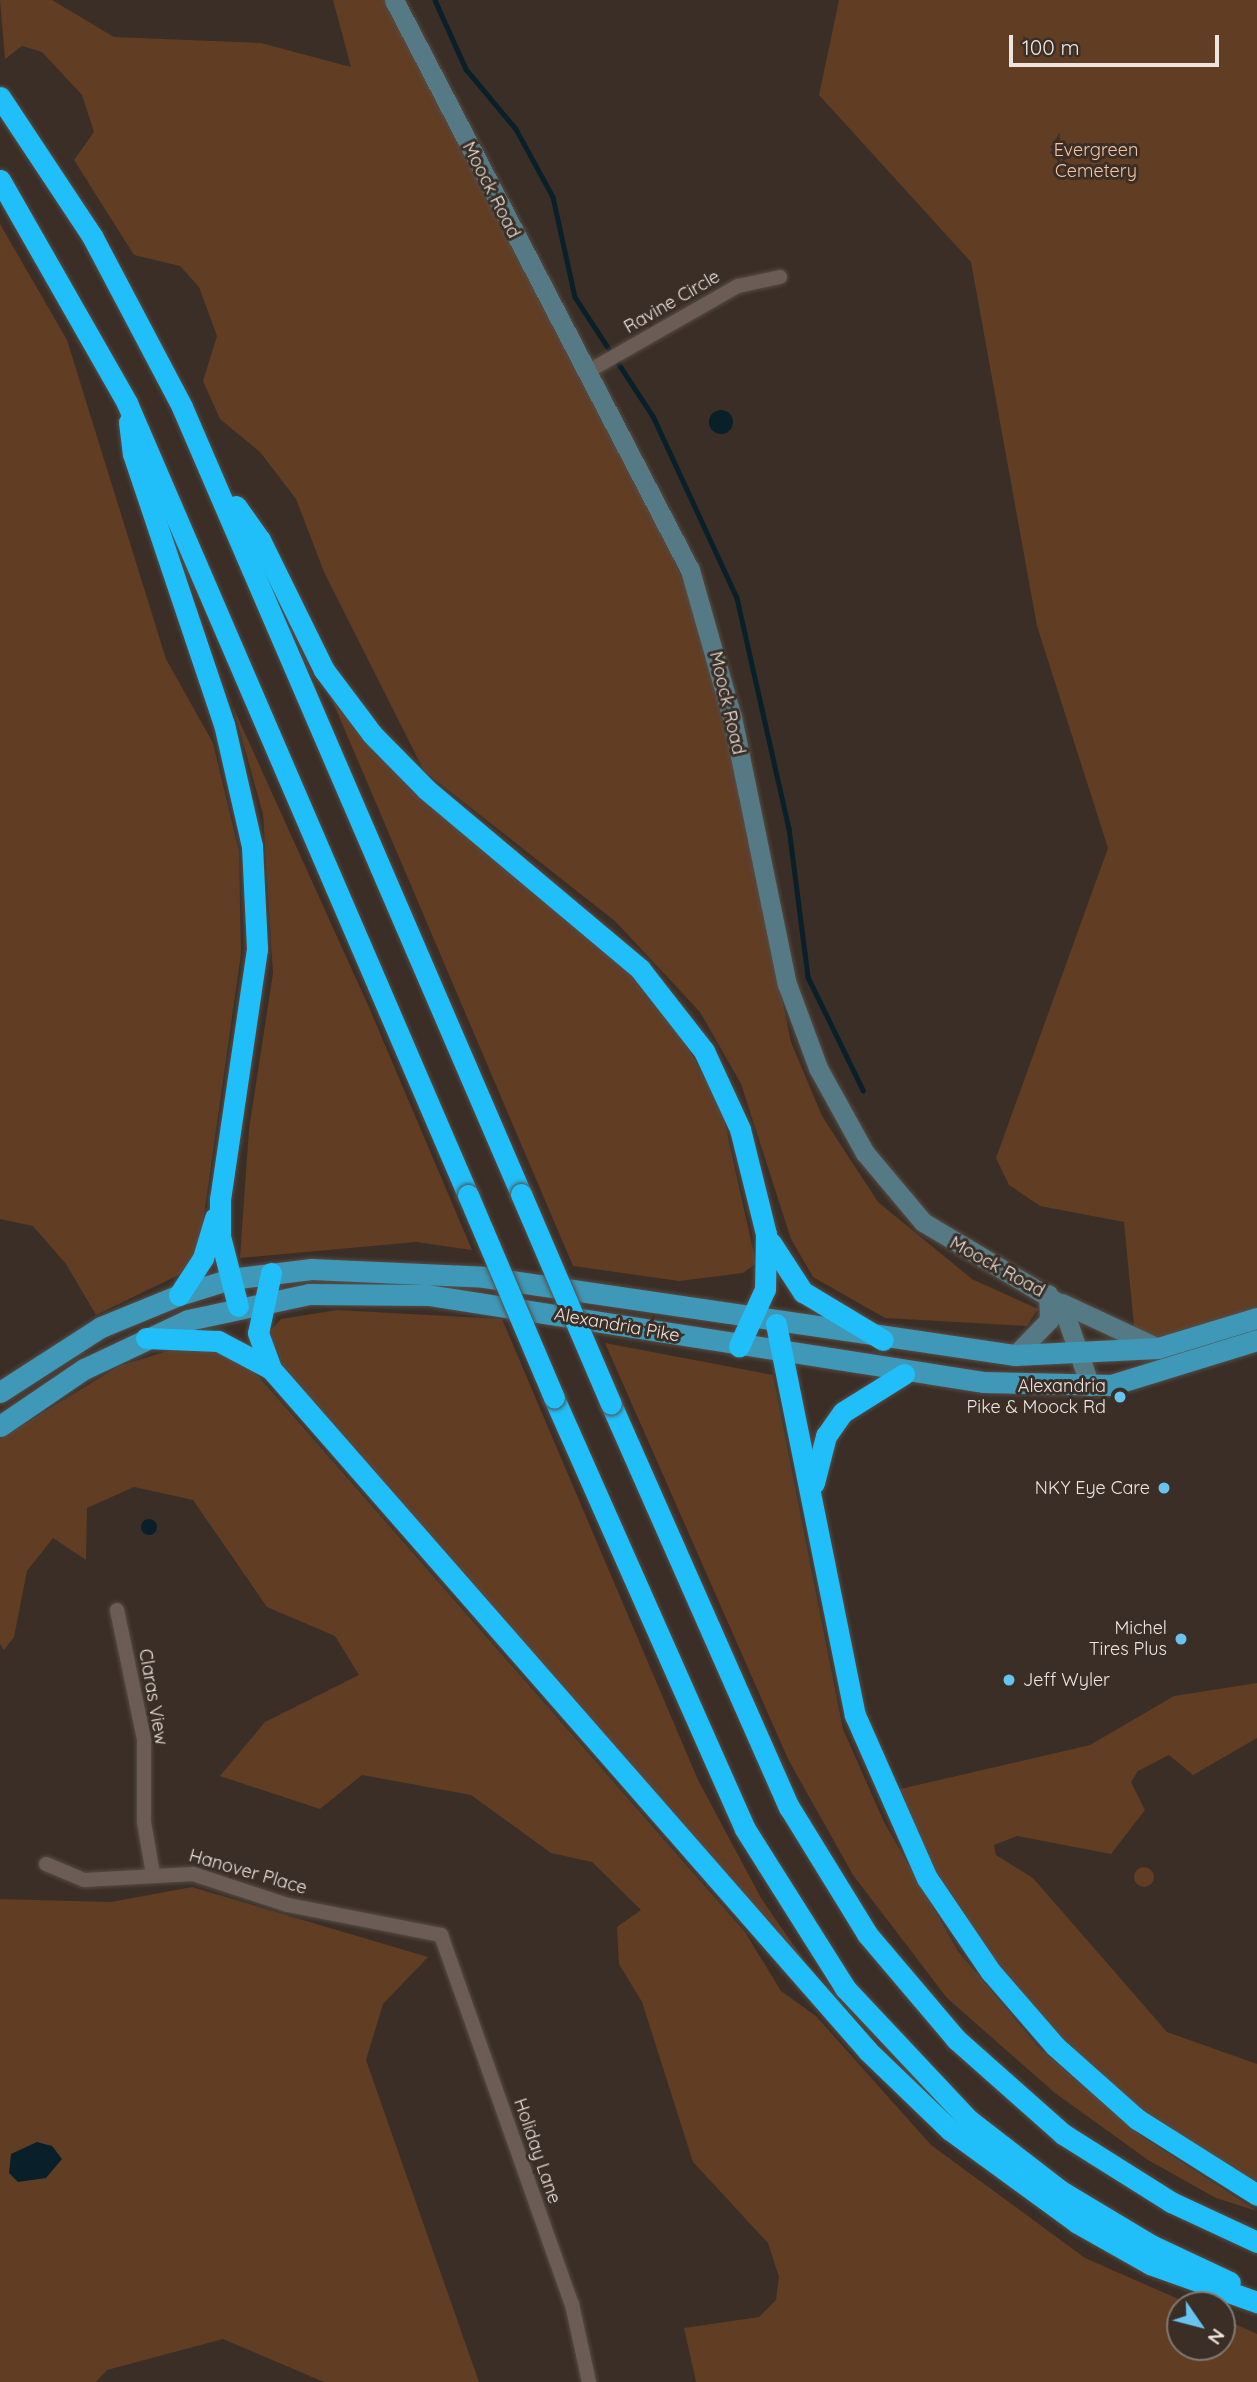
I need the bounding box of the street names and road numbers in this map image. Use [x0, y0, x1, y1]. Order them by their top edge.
street label: Moock Road [458, 138, 524, 242]
street label: Ravine Circle [620, 266, 724, 338]
street label: Moock Road [705, 649, 749, 757]
street label: Moock Road [946, 1232, 1048, 1302]
street label: Alexandria Pike [553, 1303, 681, 1347]
street label: Claras View [134, 1647, 172, 1747]
street label: Hanover Place [186, 1845, 310, 1899]
street label: Holiday Lane [509, 2096, 565, 2206]

